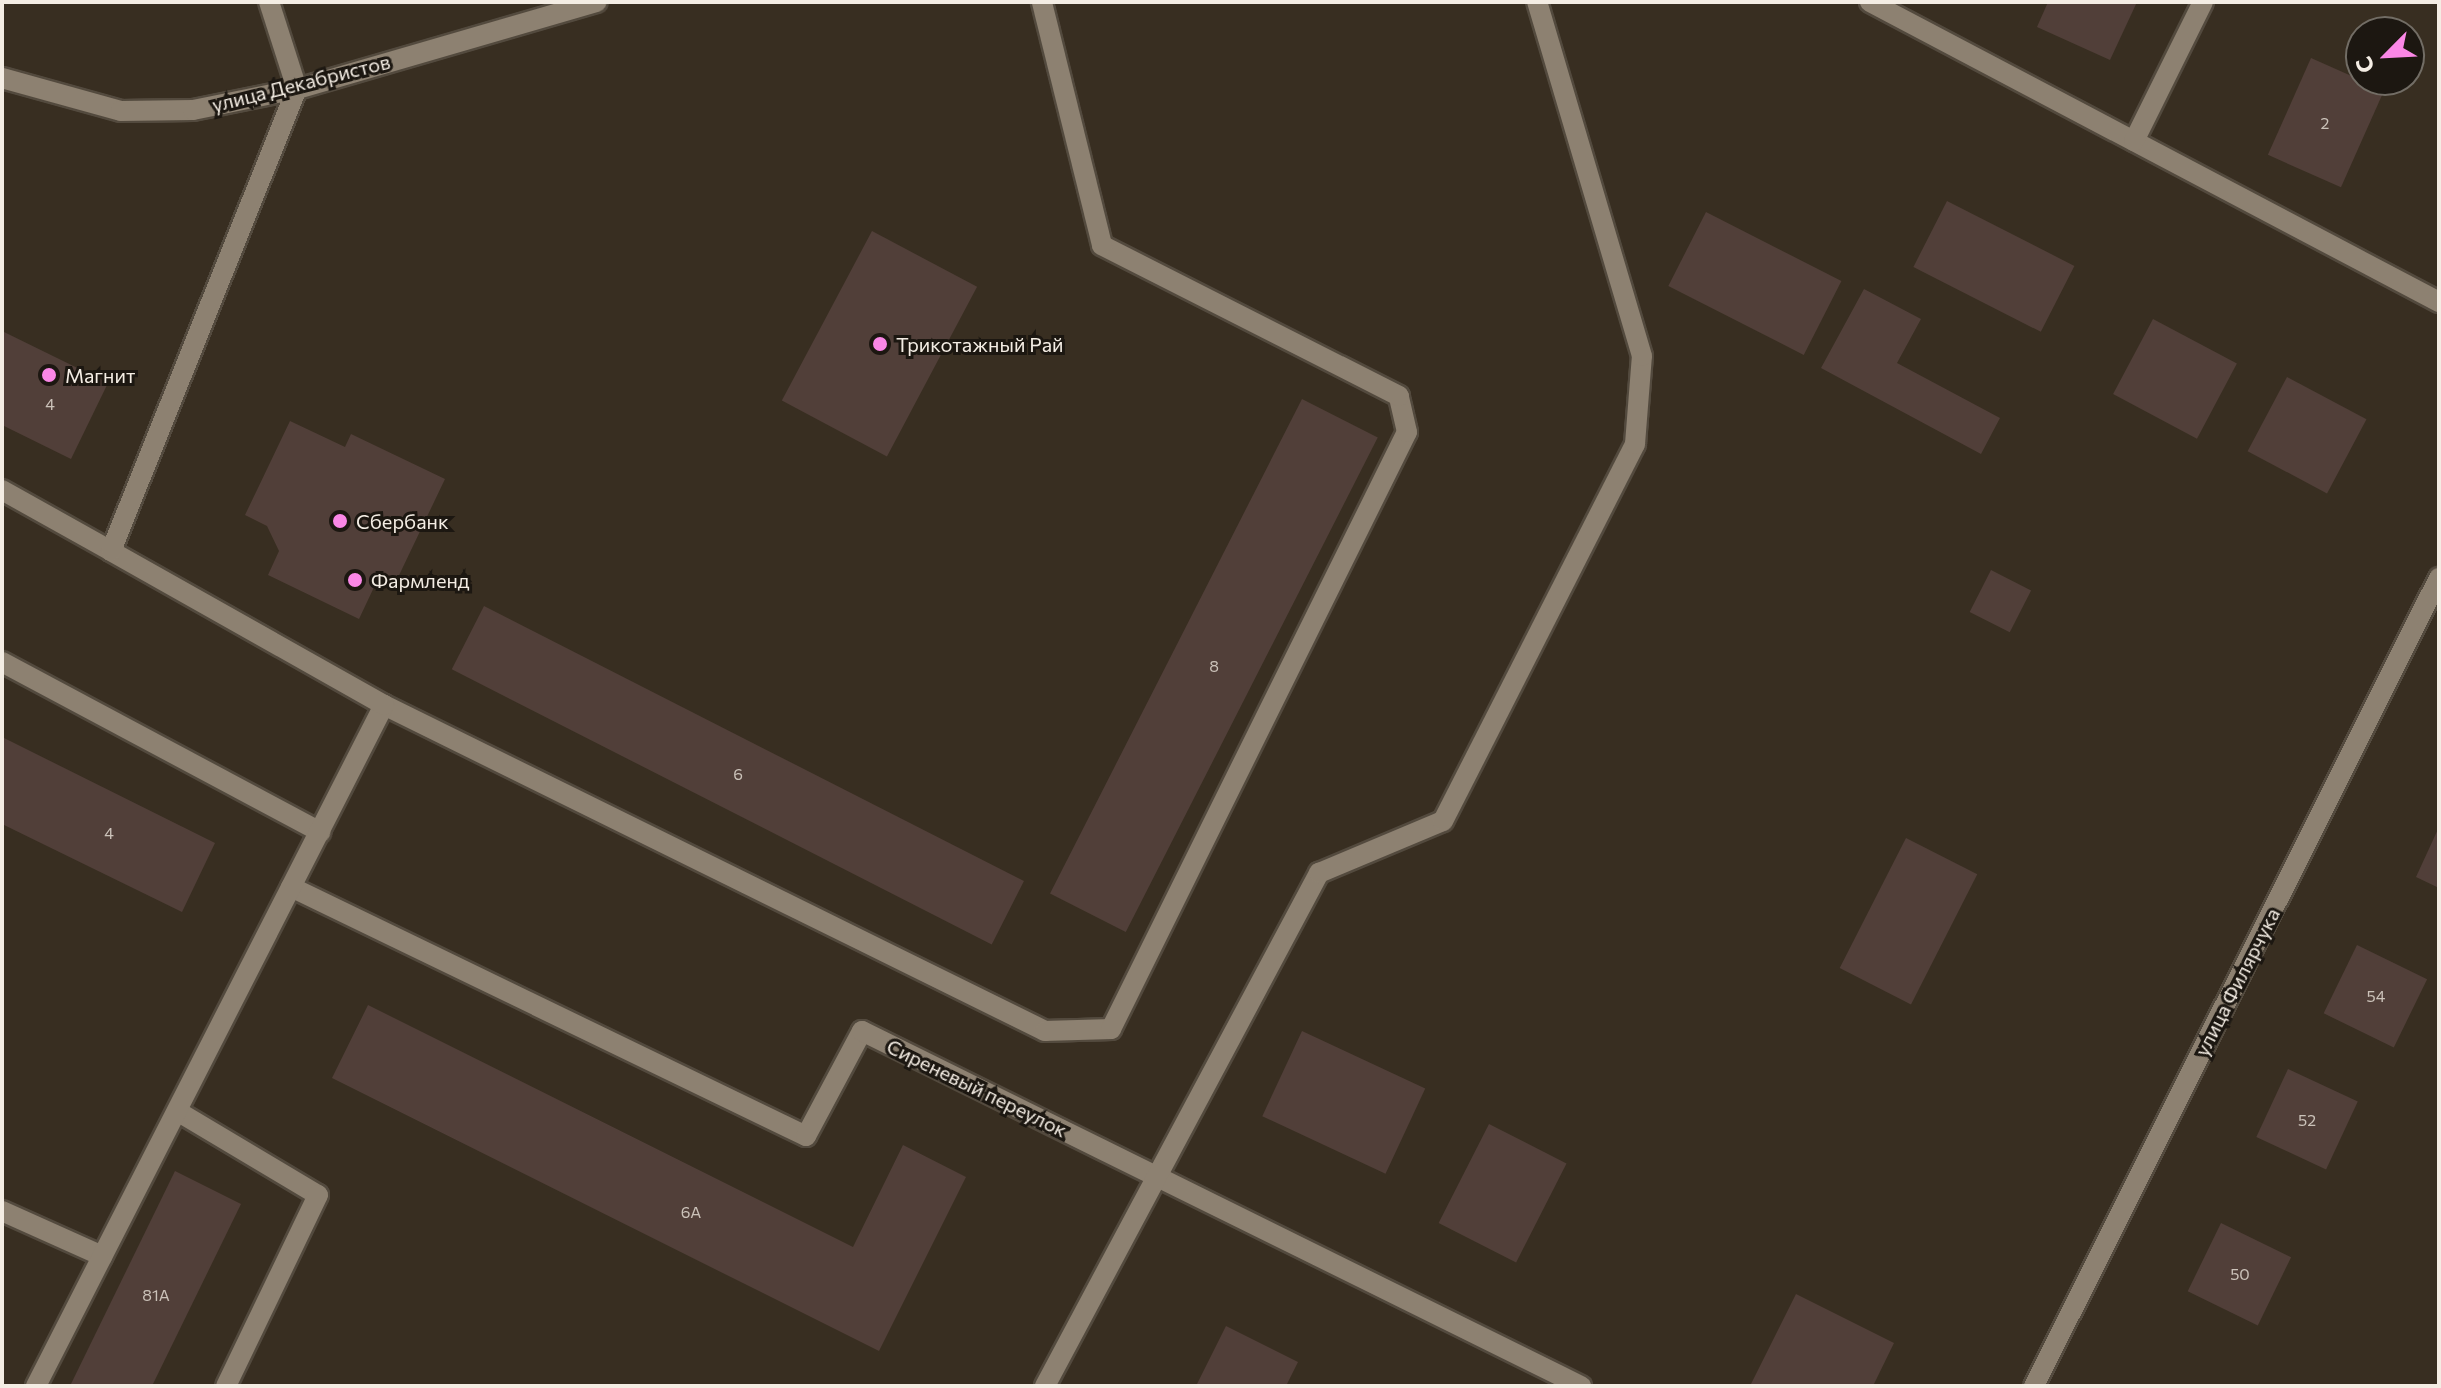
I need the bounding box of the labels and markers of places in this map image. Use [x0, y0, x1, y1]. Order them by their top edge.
place label: Трикотажный Рай [896, 332, 1064, 356]
marker: Трикотажный Рай [871, 335, 889, 353]
place label: Магнит [65, 363, 135, 387]
marker: Магнит [40, 366, 58, 384]
place label: Сбербанк [356, 509, 449, 533]
marker: Сбербанк [331, 512, 349, 530]
place label: Фармленд [371, 568, 470, 592]
marker: Фармленд [346, 571, 364, 589]

